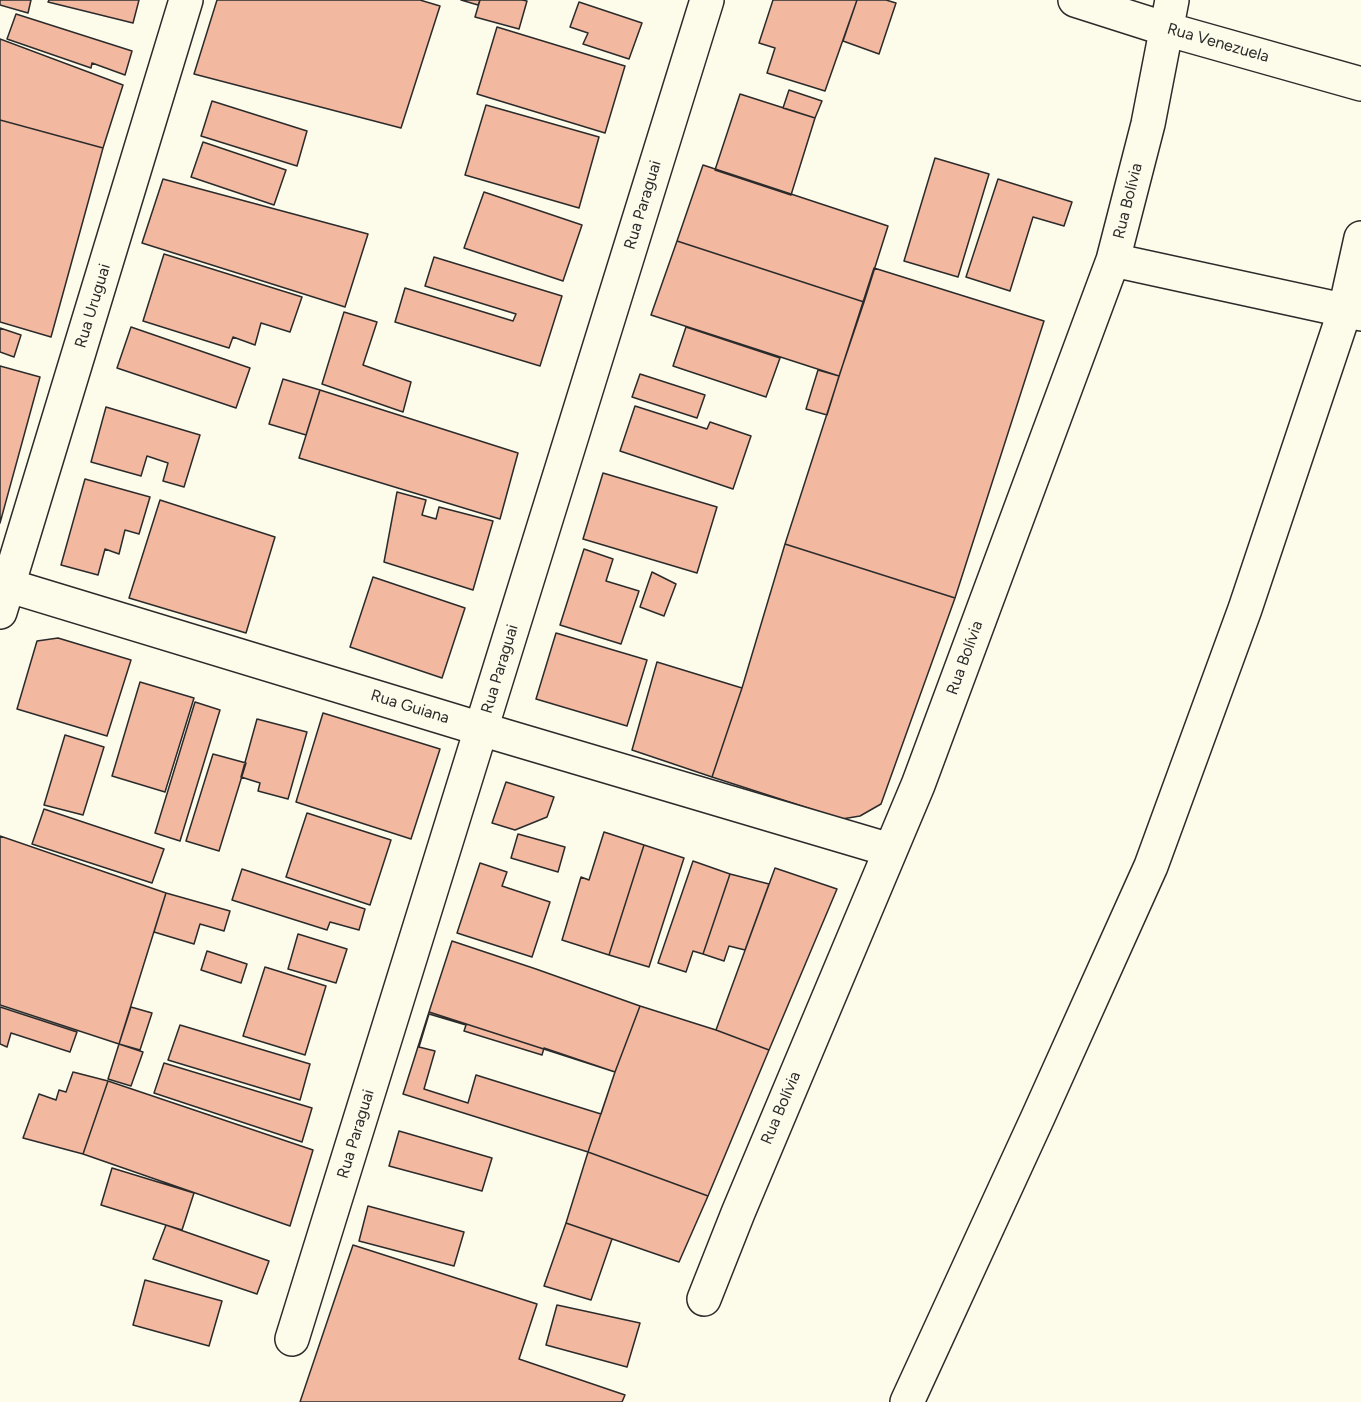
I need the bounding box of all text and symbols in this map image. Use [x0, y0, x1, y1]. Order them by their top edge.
street label: Rua Venezuela [1165, 19, 1271, 67]
street label: Rua Paraguai [620, 158, 666, 252]
street label: Rua Bolívia [1109, 161, 1147, 241]
street label: Rua Uruguai [71, 262, 115, 350]
street label: Rua Bolívia [943, 618, 987, 698]
street label: Rua Paraguai [477, 622, 523, 716]
street label: Rua Guiana [368, 686, 452, 728]
street label: Rua Bolívia [757, 1069, 805, 1147]
street label: Rua Paraguai [333, 1087, 379, 1181]

